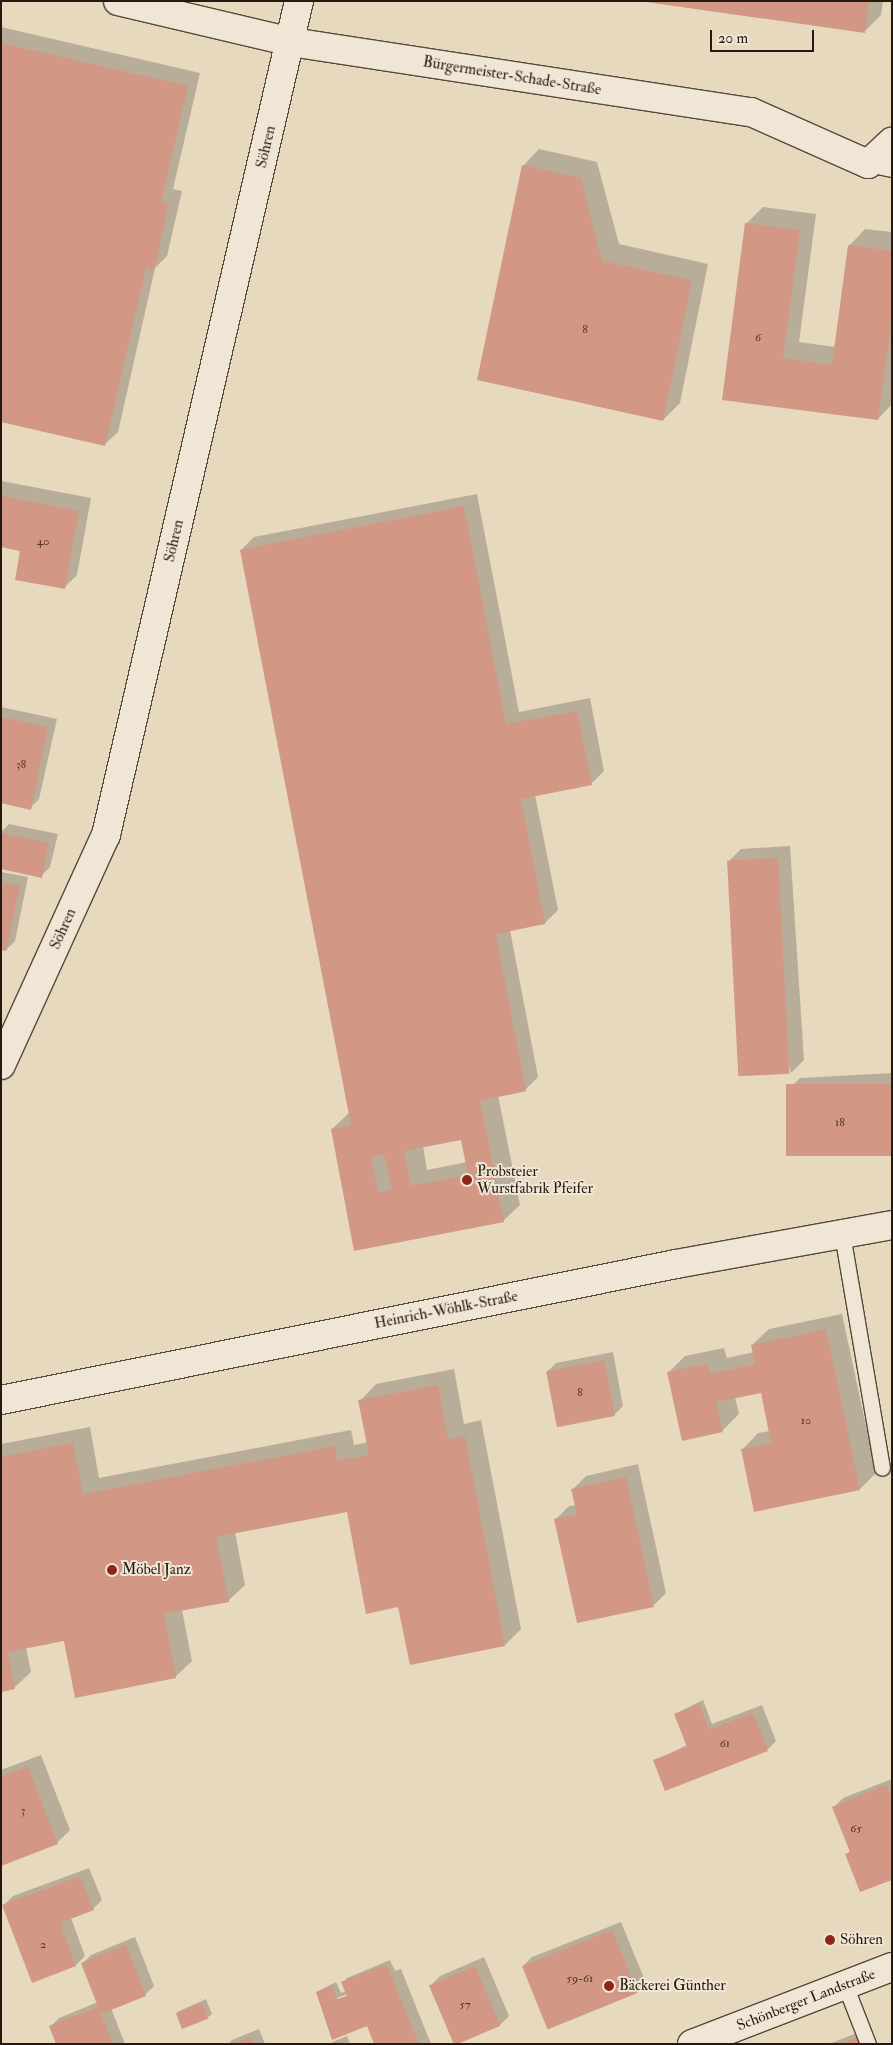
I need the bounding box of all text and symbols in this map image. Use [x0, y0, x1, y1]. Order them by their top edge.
scale bar [713, 20, 817, 52]
text: 20 m [718, 29, 748, 48]
street label: Bürgermeister-Schade-Straße [422, 53, 602, 99]
street label: Söhren [252, 124, 280, 170]
house number: 8 [582, 323, 588, 337]
house number: 6 [755, 331, 761, 345]
street label: Söhren [160, 518, 188, 564]
house number: 40 [37, 535, 49, 549]
house number: 38 [16, 758, 26, 772]
street label: Söhren [46, 906, 80, 952]
house number: 18 [835, 1116, 845, 1130]
place label: Probsteier Wurstfabrik Pfeifer [477, 1162, 593, 1197]
marker: Probsteier Wurstfabrik Pfeifer [461, 1174, 473, 1186]
street label: Heinrich-Wöhlk-Straße [373, 1287, 519, 1333]
house number: 8 [577, 1386, 583, 1400]
house number: 10 [801, 1414, 811, 1428]
place label: Möbel Janz [122, 1561, 191, 1579]
marker: Möbel Janz [106, 1564, 118, 1576]
house number: 61 [720, 1737, 730, 1751]
house number: 3 [21, 1804, 25, 1818]
house number: 65 [850, 1822, 862, 1836]
place label: Söhren [840, 1931, 883, 1949]
marker: Söhren [824, 1934, 836, 1946]
house number: 2 [40, 1938, 46, 1952]
street label: Schönberger Landstraße [734, 1965, 878, 2035]
house number: 59-61 [567, 1972, 593, 1986]
place label: Bäckerei Günther [619, 1977, 726, 1995]
marker: Bäckerei Günther [603, 1980, 615, 1992]
house number: 57 [460, 1998, 470, 2012]

